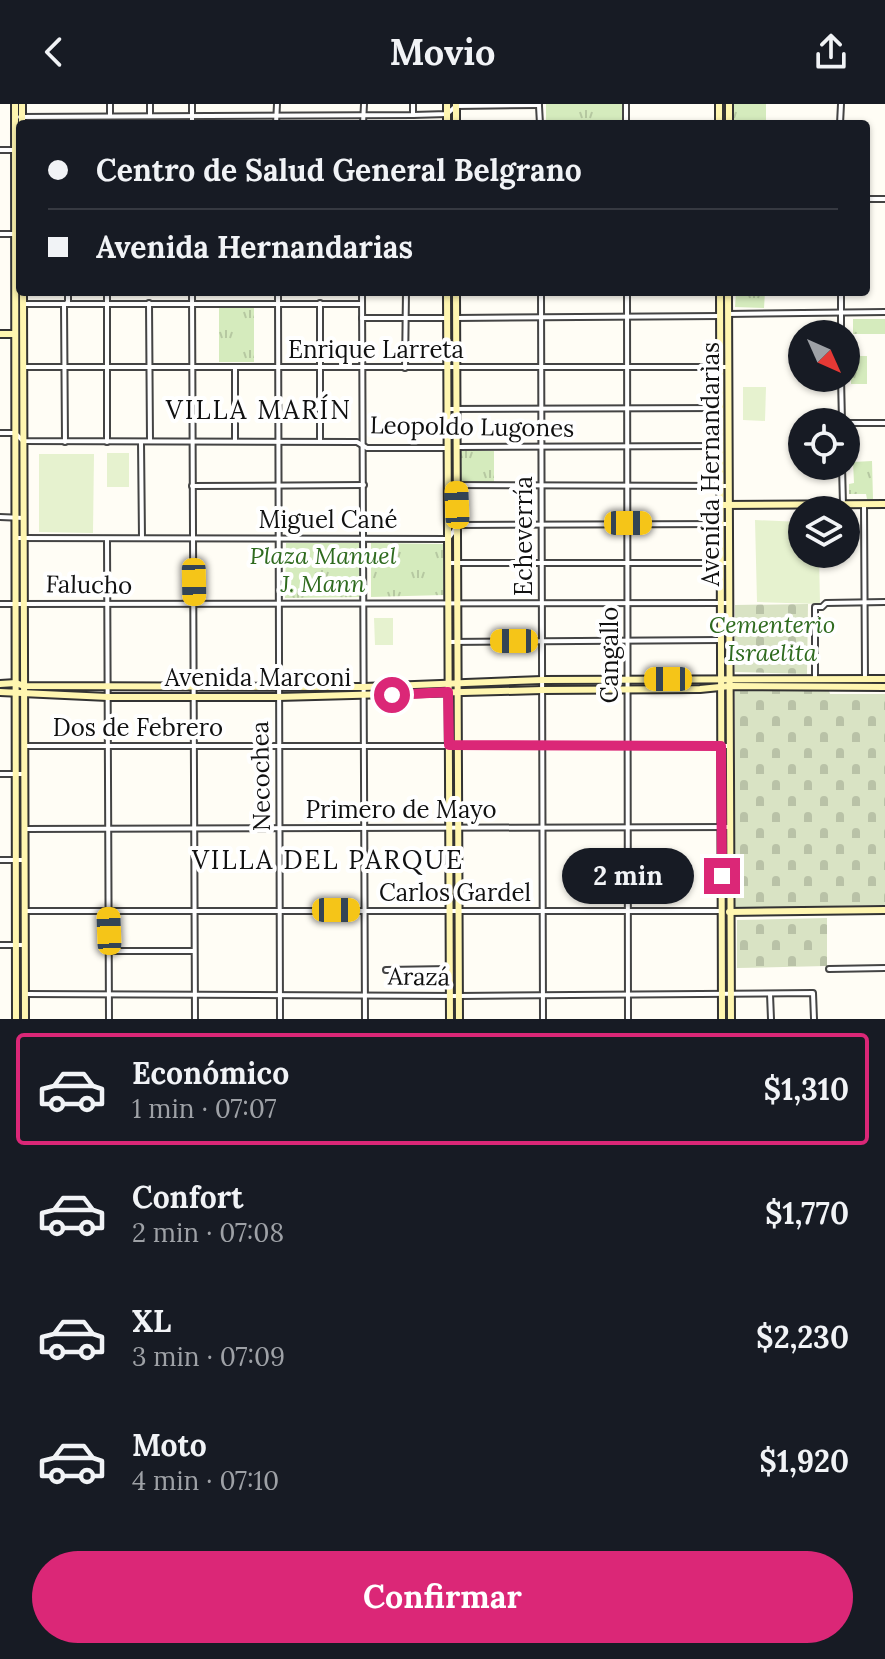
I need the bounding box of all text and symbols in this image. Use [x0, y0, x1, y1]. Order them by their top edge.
text: Movio [390, 29, 495, 75]
icon: back [32, 30, 76, 74]
icon: share [809, 30, 853, 74]
text: Centro de Salud General Belgrano [96, 151, 582, 189]
text: Avenida Hernandarias [96, 228, 413, 266]
north arrow [788, 320, 860, 392]
map controls [788, 320, 860, 568]
street label: Enrique Larreta [288, 334, 464, 365]
street label: Avenida Hernandarias [695, 342, 726, 587]
district label: VILLA MARÍN [165, 393, 352, 426]
button: locate [788, 408, 860, 480]
street label: Leopoldo Lugones [370, 409, 575, 444]
street label: Echeverría [508, 476, 539, 596]
car [444, 481, 470, 529]
button: layers [788, 496, 860, 568]
street label: Miguel Cané [259, 504, 397, 535]
car [604, 511, 652, 535]
park label: Plaza Manuel J. Mann [249, 540, 397, 599]
car [182, 558, 206, 606]
street label: Falucho [45, 568, 133, 601]
street label: Cangallo [594, 607, 625, 703]
park label: Cementerio Israelita [709, 609, 835, 668]
car [490, 629, 538, 653]
street label: Avenida Marconi [164, 662, 351, 693]
car [644, 667, 692, 691]
route start [374, 677, 410, 713]
street label: Dos de Febrero [53, 712, 223, 743]
street label: Necochea [244, 721, 277, 831]
street label: Primero de Mayo [305, 794, 497, 825]
district label: VILLA DEL PARQUE [191, 843, 464, 876]
callout: 2 min [562, 848, 694, 904]
route end [704, 858, 740, 894]
text: 2 min [593, 859, 663, 892]
street label: Carlos Gardel [379, 877, 531, 908]
car [312, 898, 360, 922]
car [96, 907, 122, 955]
street label: Arazá [387, 960, 450, 993]
icon: car [36, 1053, 108, 1125]
text: Económico [132, 1054, 289, 1092]
text: $1,310 [764, 1070, 849, 1108]
text: 1 min · 07:07 [132, 1092, 276, 1125]
icon: car [36, 1177, 108, 1249]
text: Confort [132, 1178, 243, 1216]
text: $1,770 [765, 1194, 849, 1232]
text: 2 min · 07:08 [132, 1216, 284, 1249]
icon: car [36, 1301, 108, 1373]
text: XL [132, 1302, 171, 1340]
text: $2,230 [756, 1318, 849, 1356]
text: 3 min · 07:09 [132, 1340, 285, 1373]
icon: car [36, 1425, 108, 1497]
text: Moto [132, 1426, 207, 1464]
text: $1,920 [759, 1442, 849, 1480]
text: 4 min · 07:10 [132, 1464, 279, 1497]
button: Confirmar [32, 1551, 853, 1643]

